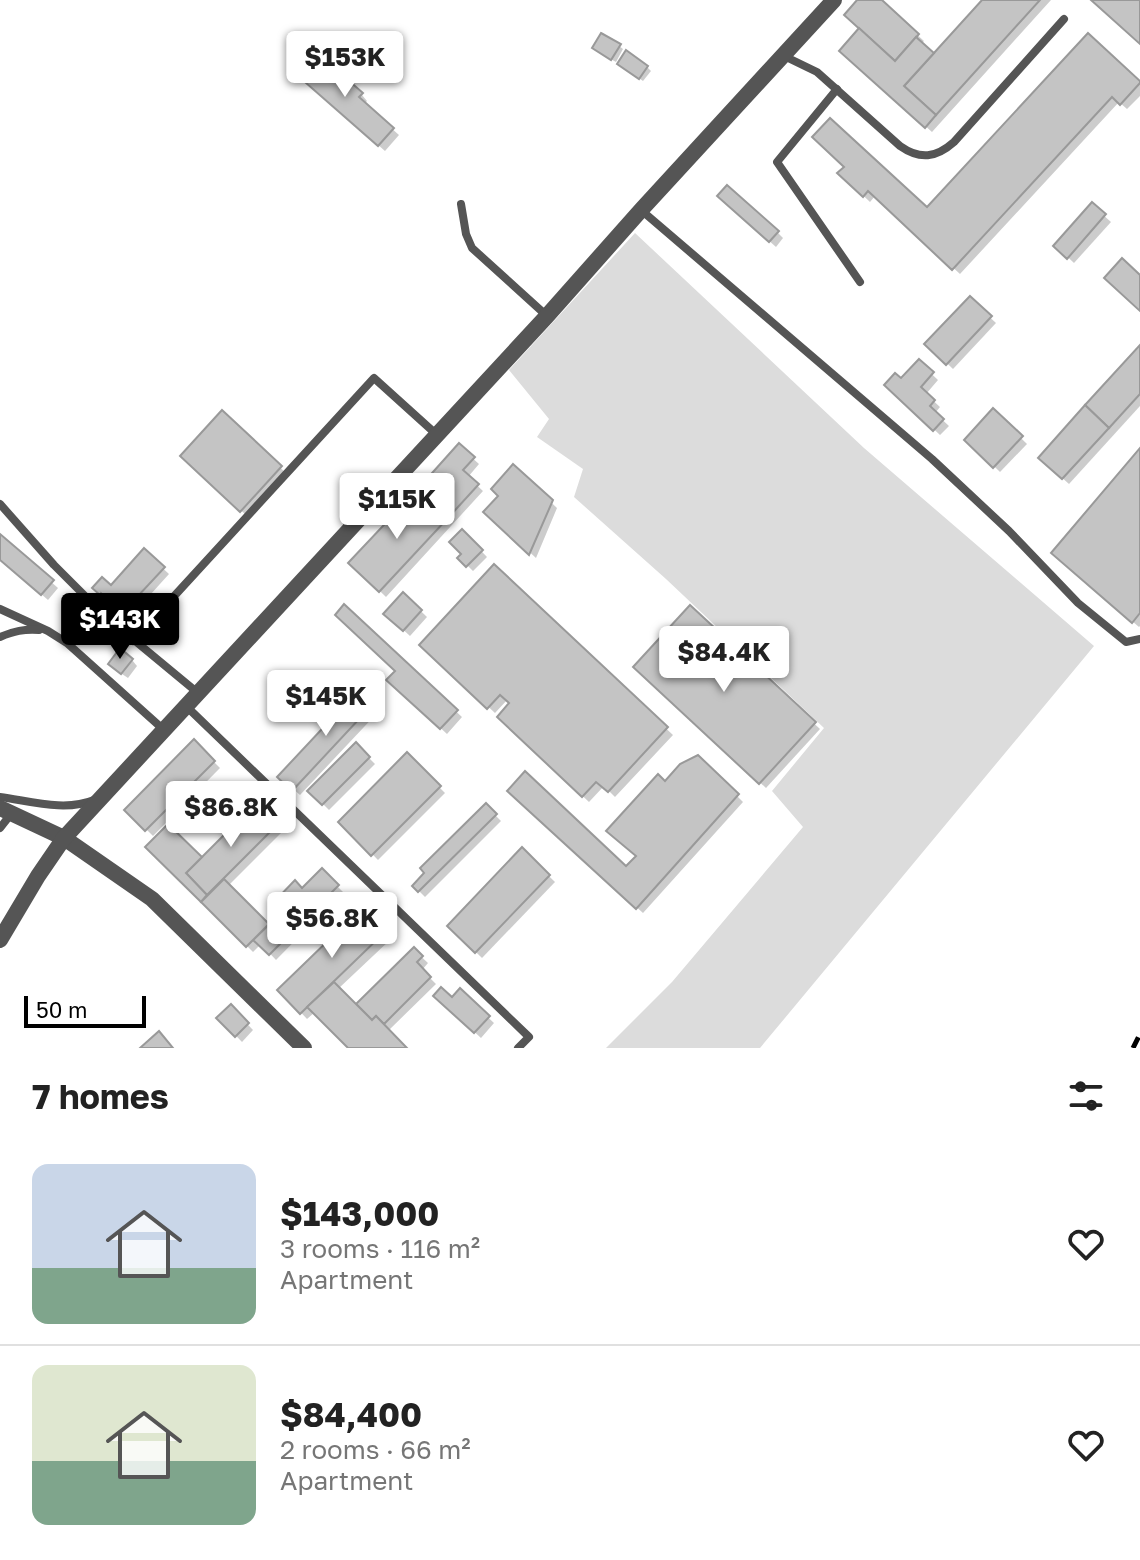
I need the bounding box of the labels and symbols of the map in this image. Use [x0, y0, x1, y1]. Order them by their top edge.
pin: $153K [289, 31, 401, 99]
pin: $115K [341, 473, 453, 541]
pin: $143K [64, 593, 176, 661]
pin: $84.4K [659, 626, 789, 694]
pin: $145K [270, 670, 382, 738]
pin: $86.8K [166, 781, 296, 849]
pin: $56.8K [267, 892, 397, 960]
scale bar [24, 992, 146, 1028]

